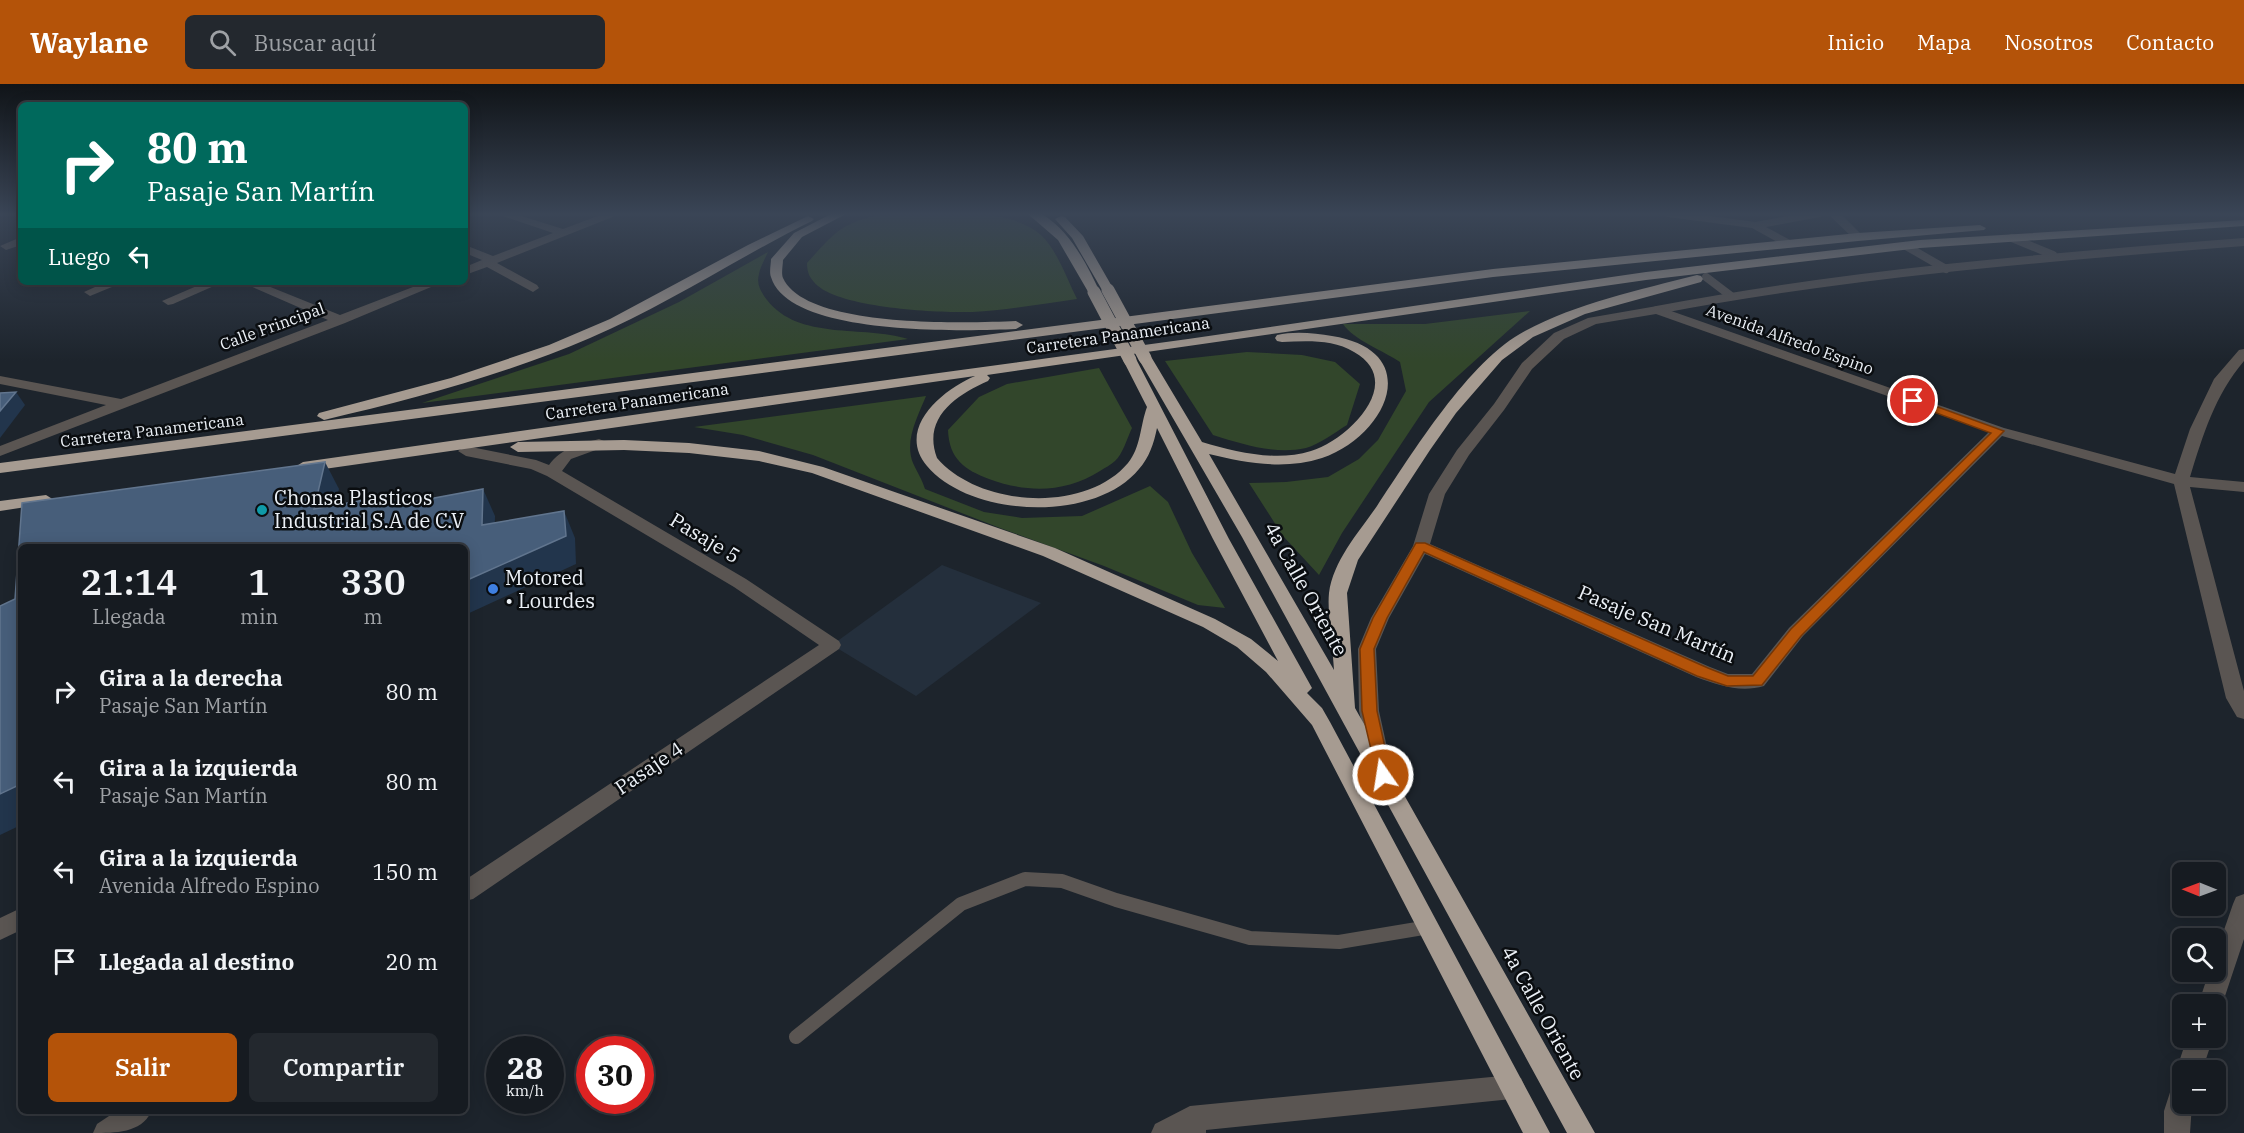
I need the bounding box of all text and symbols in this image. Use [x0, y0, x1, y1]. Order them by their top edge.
search box [185, 15, 605, 69]
text: Waylane [30, 24, 149, 61]
icon: search [206, 26, 239, 59]
text: Buscar aquí [254, 28, 376, 57]
text: Inicio [1827, 28, 1884, 56]
text: Mapa [1917, 28, 1971, 56]
text: Nosotros [2004, 28, 2093, 56]
text: Contacto [2126, 28, 2214, 56]
text: 80 m [147, 120, 248, 175]
icon: right [48, 126, 126, 204]
text: Pasaje San Martín [147, 173, 375, 208]
icon: left [123, 240, 156, 273]
text: Luego [48, 242, 111, 271]
street label: Calle Principal [217, 298, 327, 354]
street label: Avenida Alfredo Espino [1704, 299, 1876, 379]
street label: Carretera Panamericana [1025, 312, 1211, 358]
pin [1887, 375, 1938, 426]
street label: Carretera Panamericana [544, 378, 730, 424]
icon: arrive [1896, 384, 1929, 417]
street label: Carretera Panamericana [59, 409, 245, 451]
place label: Chonsa Plasticos Industrial S.A de C.V [274, 484, 464, 534]
marker: Chonsa Plasticos Industrial S.A de C.V [255, 503, 269, 517]
street label: Pasaje 5 [665, 506, 745, 569]
street label: 4a Calle Oriente [1258, 517, 1354, 661]
text: 21:14 [80, 558, 178, 605]
text: 1 [248, 558, 270, 605]
text: 330 [341, 558, 406, 605]
place label: Motored • Lourdes [505, 564, 595, 614]
street label: Pasaje San Martín [1574, 578, 1740, 669]
marker: Motored • Lourdes [486, 582, 500, 596]
text: Llegada [92, 603, 166, 630]
text: min [240, 603, 278, 630]
text: m [364, 603, 383, 630]
text: Gira a la derecha [99, 663, 283, 692]
icon: right [48, 675, 81, 708]
text: 80 m [386, 677, 438, 706]
text: Pasaje San Martín [99, 692, 268, 719]
street label: Pasaje 4 [609, 735, 688, 800]
position arrow [1351, 743, 1415, 807]
text: Gira a la izquierda [99, 753, 298, 782]
icon: left [48, 765, 81, 798]
text: 80 m [386, 767, 438, 796]
text: Pasaje San Martín [99, 782, 268, 809]
text: Gira a la izquierda [99, 843, 298, 872]
icon: left [48, 855, 81, 888]
text: 150 m [372, 857, 438, 886]
north arrow [2172, 862, 2226, 916]
map controls [2172, 862, 2226, 1114]
text: Avenida Alfredo Espino [99, 872, 320, 899]
button: search [2172, 928, 2226, 982]
street label: 4a Calle Oriente [1495, 941, 1591, 1085]
icon: arrive [48, 945, 81, 978]
text: Llegada al destino [99, 947, 294, 976]
text: 20 m [386, 947, 438, 976]
button: + [2172, 994, 2226, 1048]
button: Salir [48, 1033, 237, 1102]
button: Compartir [249, 1033, 438, 1102]
speed limit sign: 30 [576, 1036, 654, 1114]
text: 28 [507, 1048, 543, 1087]
button: − [2172, 1060, 2226, 1114]
text: km/h [506, 1081, 544, 1100]

